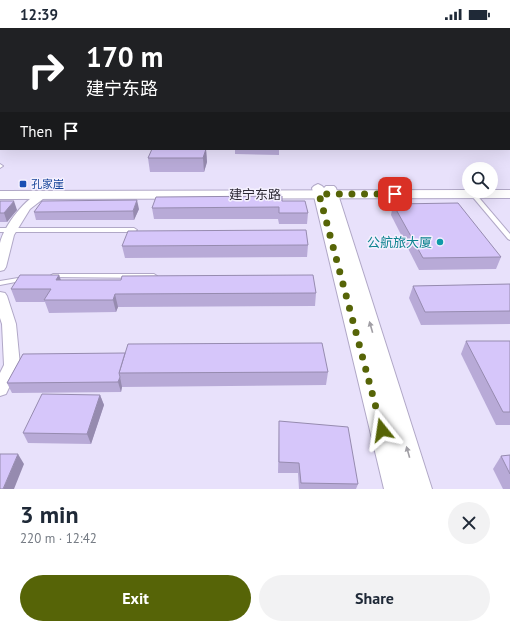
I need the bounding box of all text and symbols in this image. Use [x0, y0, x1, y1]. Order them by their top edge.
text: 12:39 [20, 5, 58, 24]
text: 170 m [86, 38, 163, 75]
icon: right [20, 44, 72, 96]
text: 建宁东路 [86, 77, 158, 100]
icon: arrive [60, 120, 82, 142]
text: Then [20, 122, 52, 141]
map controls [462, 162, 498, 198]
button: search [462, 162, 498, 198]
place label: 孔家崖 [31, 177, 64, 191]
pin [378, 177, 412, 211]
marker: 孔家崖 [18, 179, 28, 189]
icon: arrive [384, 183, 406, 205]
street label: 建宁东路 [229, 186, 281, 203]
place label: 公航旅大厦 [367, 234, 432, 251]
marker: 公航旅大厦 [435, 237, 445, 247]
one-way arrow [368, 321, 374, 333]
position arrow [361, 409, 403, 451]
one-way arrow [405, 445, 411, 457]
text: 3 min [20, 499, 79, 530]
button: close [448, 502, 490, 544]
text: 220 m · 12:42 [20, 530, 97, 547]
button: Exit [20, 575, 251, 621]
button: Share [259, 575, 490, 621]

